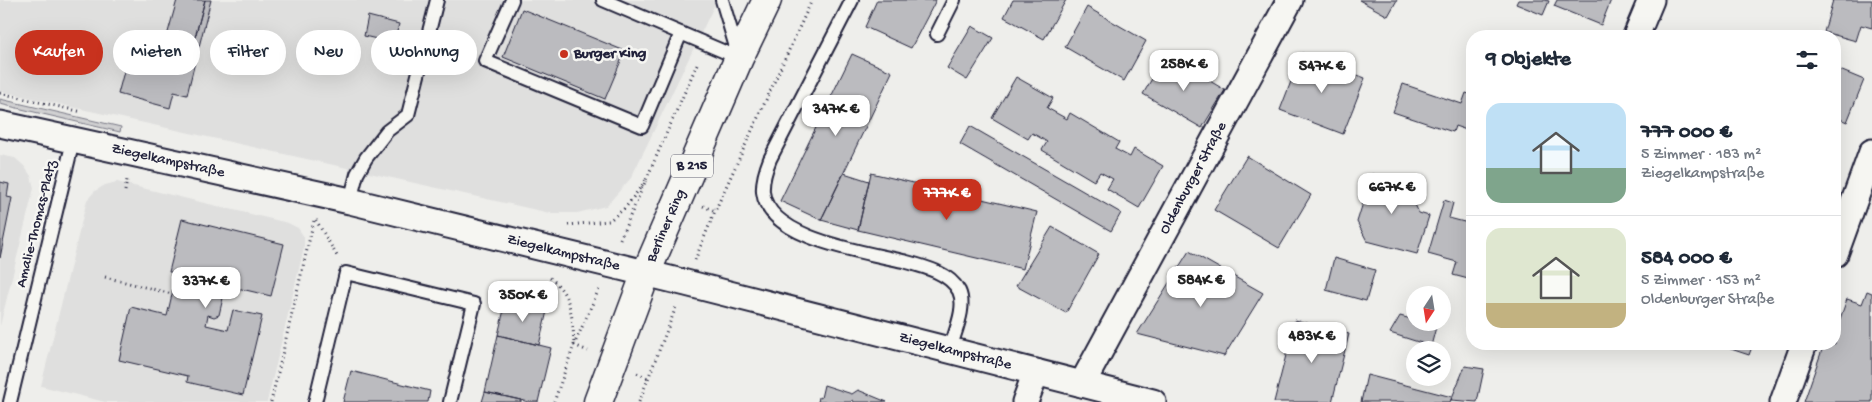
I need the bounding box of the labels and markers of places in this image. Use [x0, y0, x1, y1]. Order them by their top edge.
place label: Burger King [573, 45, 647, 63]
marker: Burger King [558, 48, 570, 60]
pin: 258K € [1143, 49, 1225, 92]
pin: 547K € [1281, 52, 1363, 94]
pin: 347K € [795, 94, 877, 137]
pin: 667K € [1351, 172, 1433, 215]
pin: 777K € [906, 178, 988, 221]
pin: 337K € [165, 266, 247, 309]
pin: 584K € [1160, 266, 1242, 308]
pin: 350K € [482, 280, 564, 323]
pin: 483K € [1271, 322, 1353, 364]

